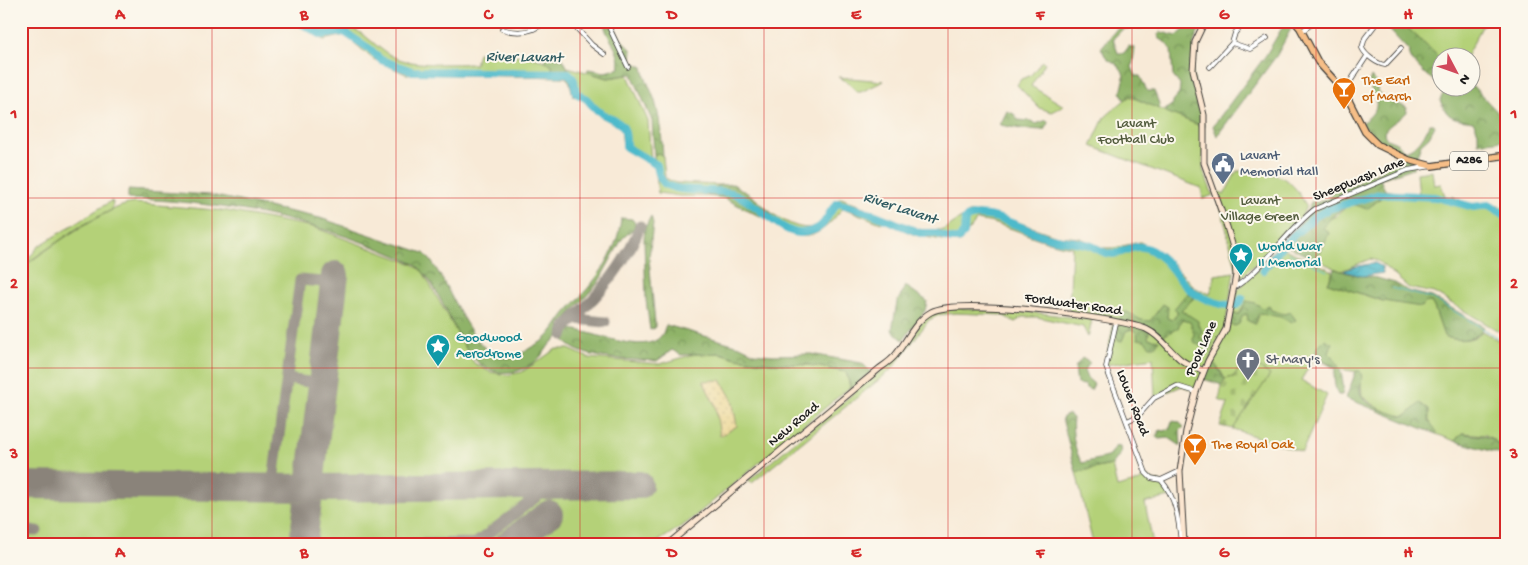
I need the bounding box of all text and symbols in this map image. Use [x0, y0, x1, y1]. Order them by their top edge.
text: A [114, 7, 126, 26]
text: B [299, 7, 309, 26]
text: C [483, 7, 494, 26]
text: D [665, 7, 678, 26]
text: E [851, 7, 862, 26]
text: F [1035, 7, 1046, 26]
text: G [1219, 7, 1230, 26]
text: H [1403, 7, 1413, 26]
water label: River Lavant [486, 48, 565, 68]
north arrow [1430, 48, 1480, 98]
text: N [1455, 70, 1473, 88]
place label: The Earl of March [1361, 73, 1412, 106]
bar icon: The Earl of March [1331, 76, 1357, 110]
text: 1 [10, 106, 17, 125]
text: 1 [1510, 106, 1517, 125]
park label: Lavant Football Club [1097, 116, 1175, 149]
place label: Lavant Memorial Hall [1240, 148, 1318, 181]
public building icon: Lavant Memorial Hall [1210, 151, 1236, 185]
road number: A286 [1450, 152, 1488, 170]
street label: Sheepwash Lane [1311, 154, 1408, 206]
water label: River Lavant [861, 189, 942, 230]
park label: Lavant Village Green [1220, 193, 1299, 226]
place label: World War II Memorial [1258, 239, 1322, 272]
place icon: World War II Memorial [1228, 242, 1254, 276]
text: 2 [10, 276, 18, 295]
text: 2 [1510, 276, 1518, 295]
street label: Fordwater Road [1022, 290, 1124, 320]
street label: Pook Lane [1182, 318, 1222, 380]
place label: Goodwood Aerodrome [456, 330, 523, 363]
place icon: Goodwood Aerodrome [425, 333, 451, 367]
church icon: St Mary's [1235, 347, 1261, 381]
place label: St Mary's [1266, 352, 1320, 369]
street label: Lower Road [1112, 368, 1153, 440]
street label: New Road [765, 398, 824, 451]
bar icon: The Royal Oak [1182, 432, 1208, 466]
place label: The Royal Oak [1211, 437, 1295, 454]
text: 3 [9, 446, 18, 465]
text: 3 [1509, 446, 1518, 465]
text: A [114, 545, 126, 564]
text: B [299, 545, 309, 564]
text: C [483, 545, 494, 564]
text: D [665, 545, 678, 564]
text: E [851, 545, 862, 564]
text: F [1035, 545, 1046, 564]
text: G [1219, 545, 1230, 564]
text: H [1403, 545, 1413, 564]

